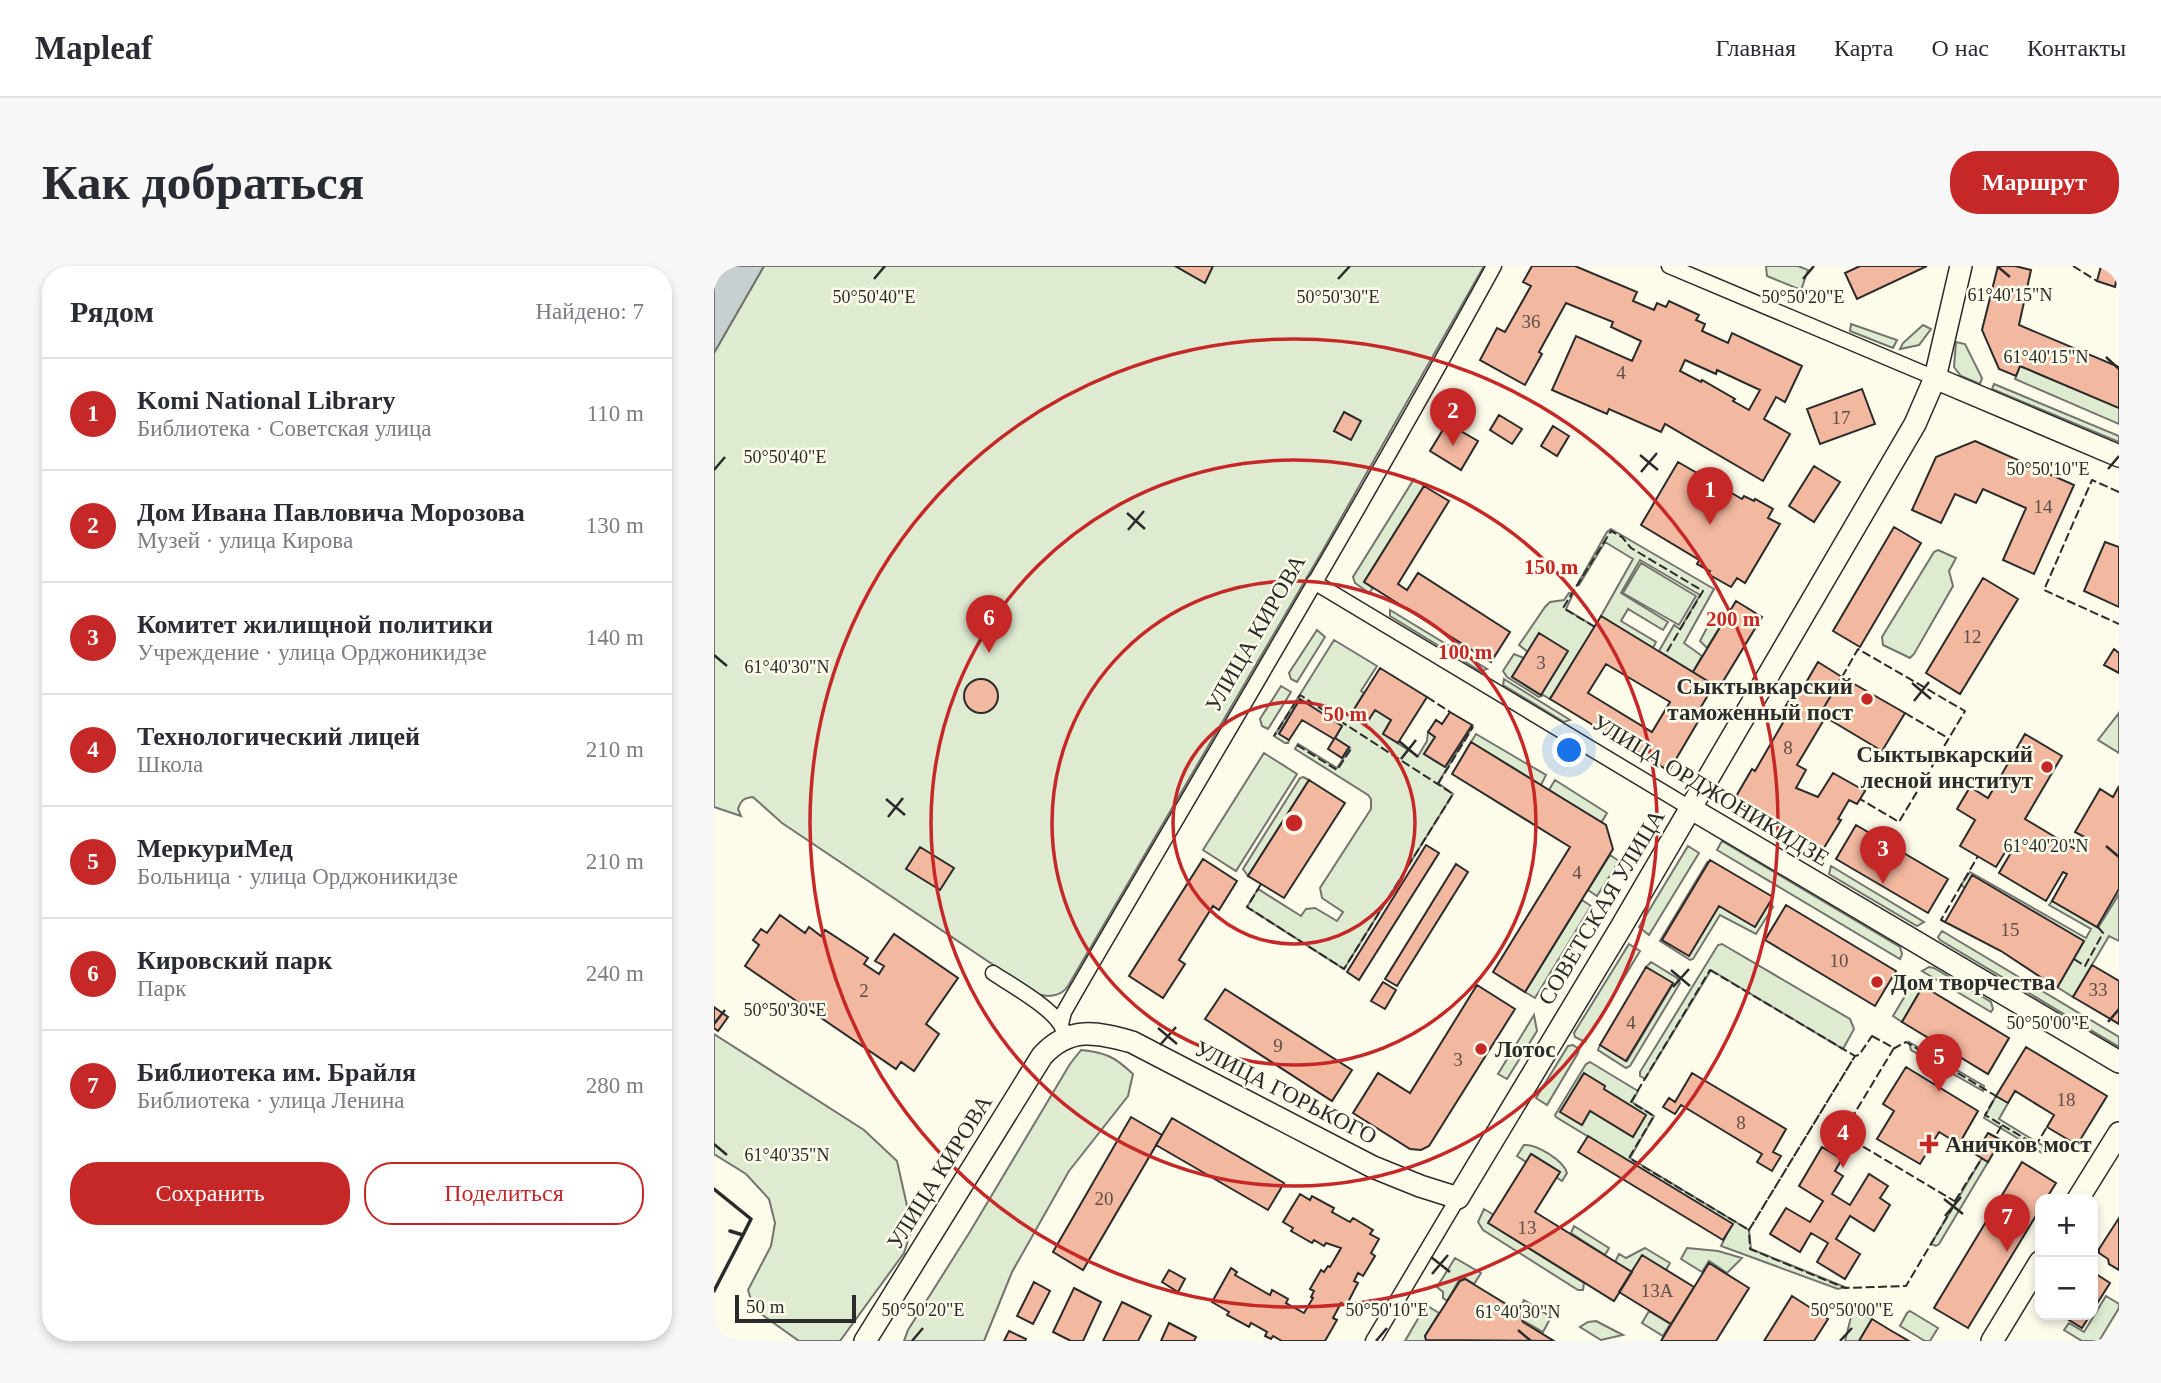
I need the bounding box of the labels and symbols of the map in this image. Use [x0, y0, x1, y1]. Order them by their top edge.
text: 61°40'15"N [1968, 285, 2052, 305]
text: 50°50'40"E [833, 287, 915, 307]
text: 50°50'30"E [1297, 287, 1379, 307]
text: 50°50'20"E [1762, 287, 1844, 307]
house number: 36 [1522, 311, 1541, 332]
text: 61°40'15"N [2004, 347, 2088, 367]
house number: 4 [1616, 362, 1626, 383]
pin: 2 [1430, 388, 1476, 446]
house number: 17 [1832, 407, 1851, 428]
text: 50°50'40"E [744, 447, 826, 467]
text: 50°50'10"E [2007, 459, 2089, 479]
pin: 1 [1687, 467, 1733, 525]
house number: 14 [2034, 496, 2053, 517]
street label: УЛИЦА КИРОВА [1200, 550, 1311, 716]
text: 150 m [1524, 555, 1579, 579]
pin: 6 [966, 595, 1012, 653]
text: 200 m [1706, 607, 1761, 631]
house number: 12 [1963, 626, 1982, 647]
text: 100 m [1438, 640, 1493, 664]
house number: 3 [1536, 652, 1546, 673]
text: 61°40'30"N [745, 657, 829, 677]
place label: Сыктывкарский таможенный пост [1667, 674, 1854, 725]
marker: Сыктывкарский таможенный пост [1859, 691, 1875, 707]
text: 50 m [1323, 702, 1367, 726]
street label: УЛИЦА ОРДЖОНИКИДЗЕ [1588, 710, 1834, 871]
your location [1552, 733, 1586, 767]
house number: 8 [1783, 737, 1793, 758]
place label: Сыктывкарский лесной институт [1856, 742, 2034, 793]
marker: Сыктывкарский лесной институт [2039, 759, 2055, 775]
street label: СОВЕТСКАЯ УЛИЦА [1533, 805, 1670, 1009]
centre of rings [1282, 811, 1306, 835]
pin: 3 [1860, 826, 1906, 884]
text: 61°40'20"N [2004, 836, 2088, 856]
house number: 4 [1572, 862, 1582, 883]
house number: 15 [2001, 919, 2020, 940]
house number: 10 [1830, 950, 1849, 971]
place label: Дом творчества [1891, 970, 2056, 995]
marker: Дом творчества [1869, 974, 1885, 990]
house number: 33 [2089, 979, 2108, 1000]
house number: 2 [859, 980, 869, 1001]
text: 50°50'30"E [744, 1000, 826, 1020]
house number: 4 [1626, 1012, 1636, 1033]
text: 50°50'00"E [2007, 1013, 2089, 1033]
pin: 5 [1916, 1034, 1962, 1092]
house number: 9 [1273, 1035, 1283, 1056]
street label: УЛИЦА ГОРЬКОГО [1191, 1036, 1381, 1149]
place label: Лотос [1495, 1037, 1555, 1062]
marker: Лотос [1473, 1041, 1489, 1057]
house number: 3 [1453, 1049, 1463, 1070]
house number: 18 [2057, 1089, 2076, 1110]
street label: УЛИЦА КИРОВА [882, 1090, 997, 1254]
pin: 4 [1820, 1110, 1866, 1168]
house number: 8 [1736, 1112, 1746, 1133]
place label: Аничков мост [1945, 1132, 2092, 1157]
marker: Аничков мост [1919, 1134, 1939, 1154]
text: 61°40'35"N [745, 1145, 829, 1165]
house number: 20 [1095, 1188, 1114, 1209]
pin: 7 [1984, 1194, 2030, 1252]
house number: 13 [1518, 1217, 1537, 1238]
house number: 13А [1641, 1280, 1674, 1301]
scale bar [735, 1292, 856, 1324]
text: 50°50'20"E [882, 1300, 964, 1320]
text: 50°50'10"E [1346, 1300, 1428, 1320]
text: 50°50'00"E [1811, 1300, 1893, 1320]
text: 61°40'30"N [1476, 1302, 1560, 1322]

